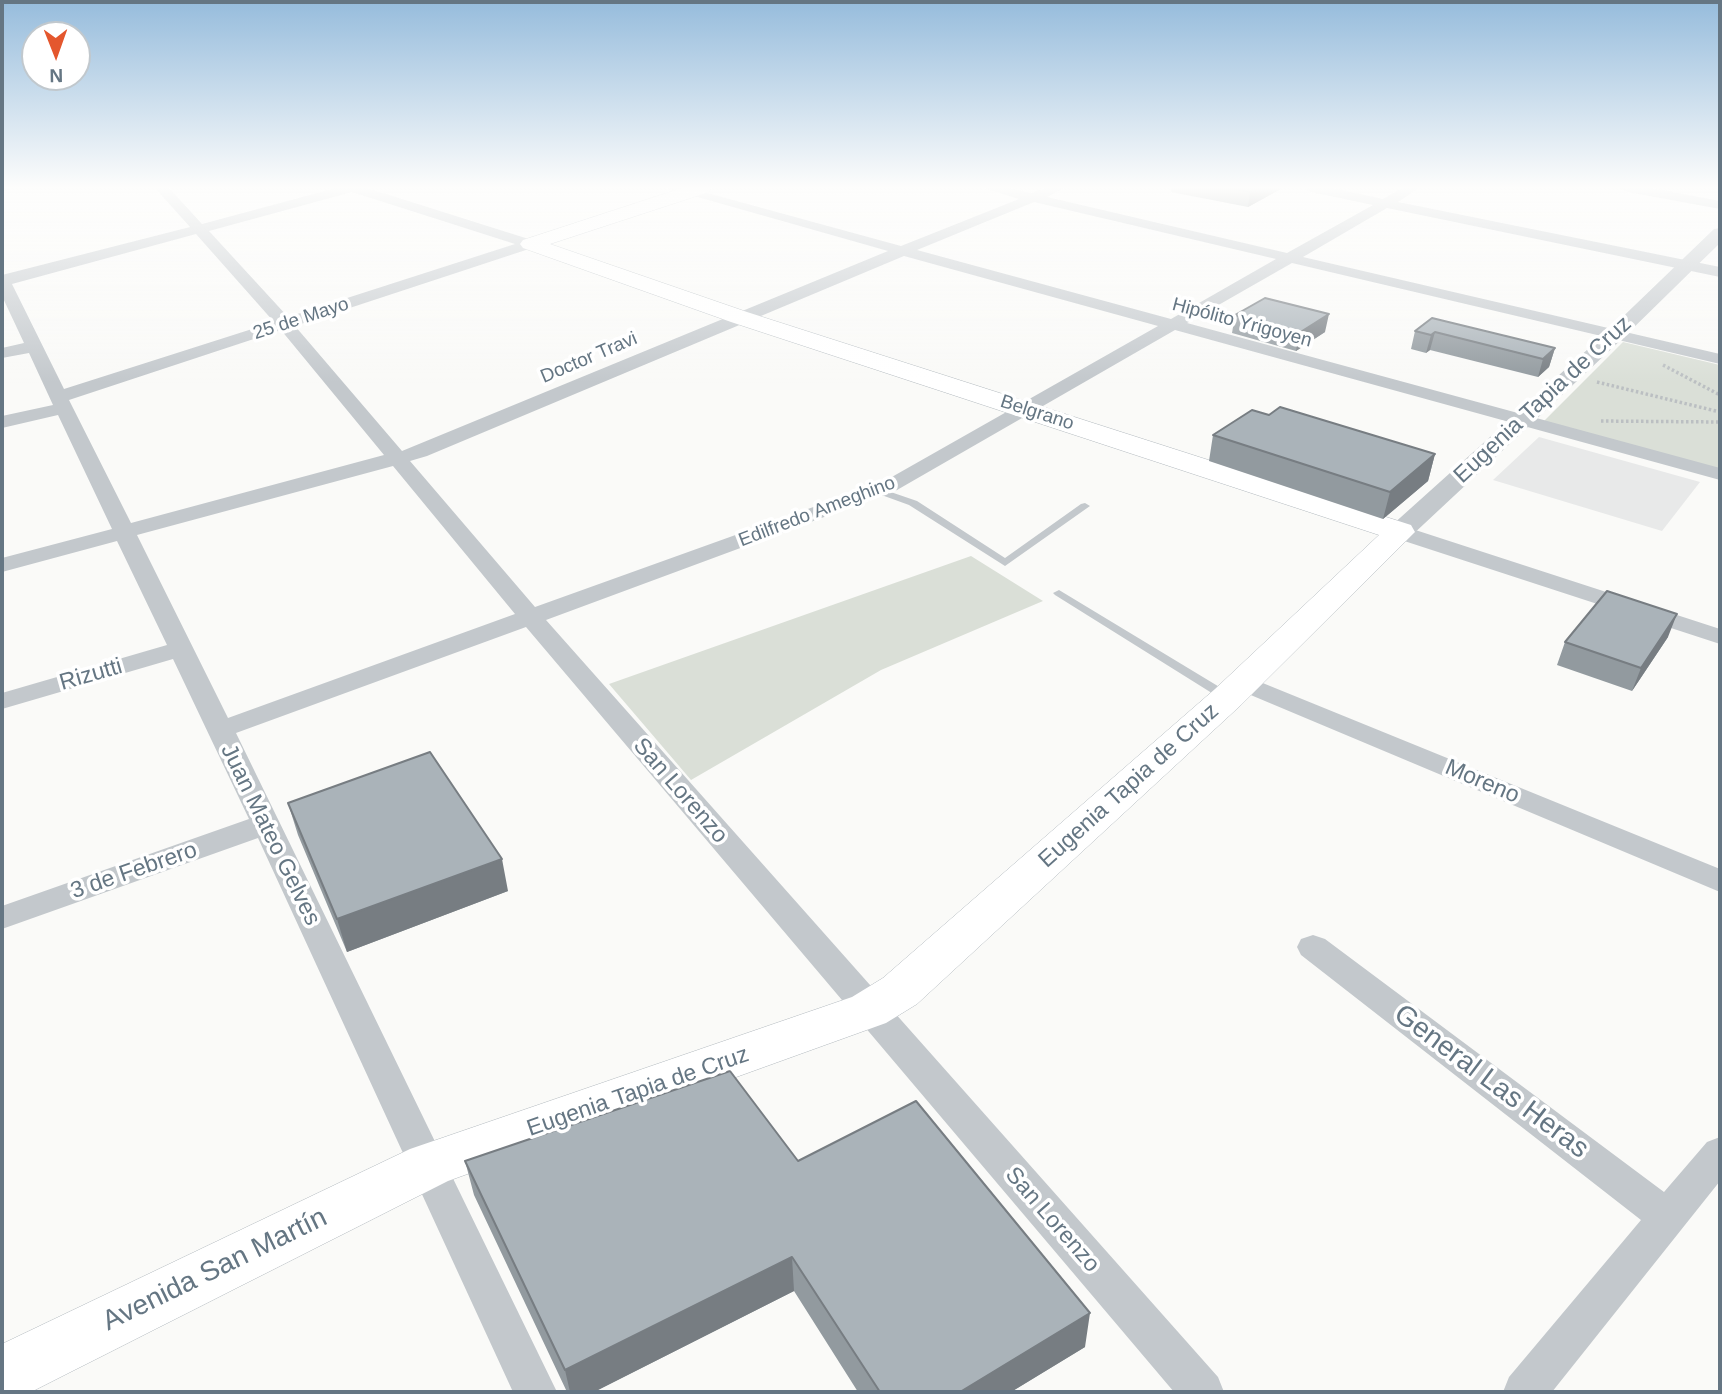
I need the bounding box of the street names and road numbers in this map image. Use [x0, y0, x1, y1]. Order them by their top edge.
street label: 25 de Mayo [250, 293, 352, 345]
street label: Hipólito Yrigoyen [1170, 293, 1314, 353]
street label: Eugenia Tapia de Cruz [1448, 311, 1638, 489]
street label: Doctor Travi [537, 327, 641, 389]
street label: Belgrano [997, 390, 1077, 436]
street label: Edilfredo Ameghino [736, 472, 898, 552]
street label: Rizutti [56, 653, 126, 697]
street label: Eugenia Tapia de Cruz [1033, 698, 1225, 874]
street label: San Lorenzo [627, 733, 733, 849]
street label: Juan Mateo Gelves [214, 740, 326, 930]
street label: Moreno [1441, 754, 1523, 810]
street label: 3 de Febrero [67, 837, 201, 905]
street label: General Las Heras [1387, 998, 1595, 1166]
street label: Eugenia Tapia de Cruz [523, 1041, 753, 1143]
street label: San Lorenzo [999, 1162, 1105, 1278]
street label: Avenida San Martín [97, 1201, 333, 1339]

